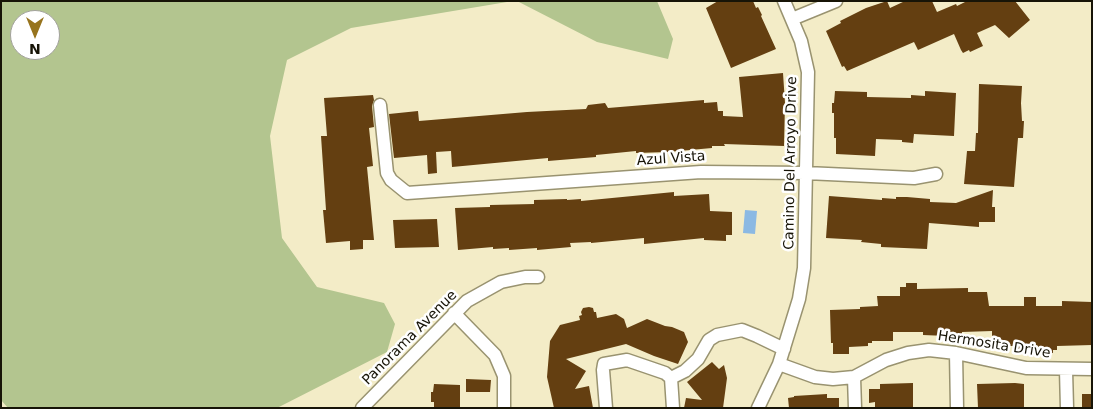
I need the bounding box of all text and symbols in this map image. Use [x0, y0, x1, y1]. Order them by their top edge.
north arrow [10, 10, 60, 60]
text: N [29, 41, 41, 57]
street label: Camino Del Arroyo Drive [781, 76, 801, 250]
street label: Azul Vista [636, 148, 706, 170]
street label: Panorama Avenue [359, 287, 461, 389]
street label: Hermosita Drive [936, 328, 1052, 362]

